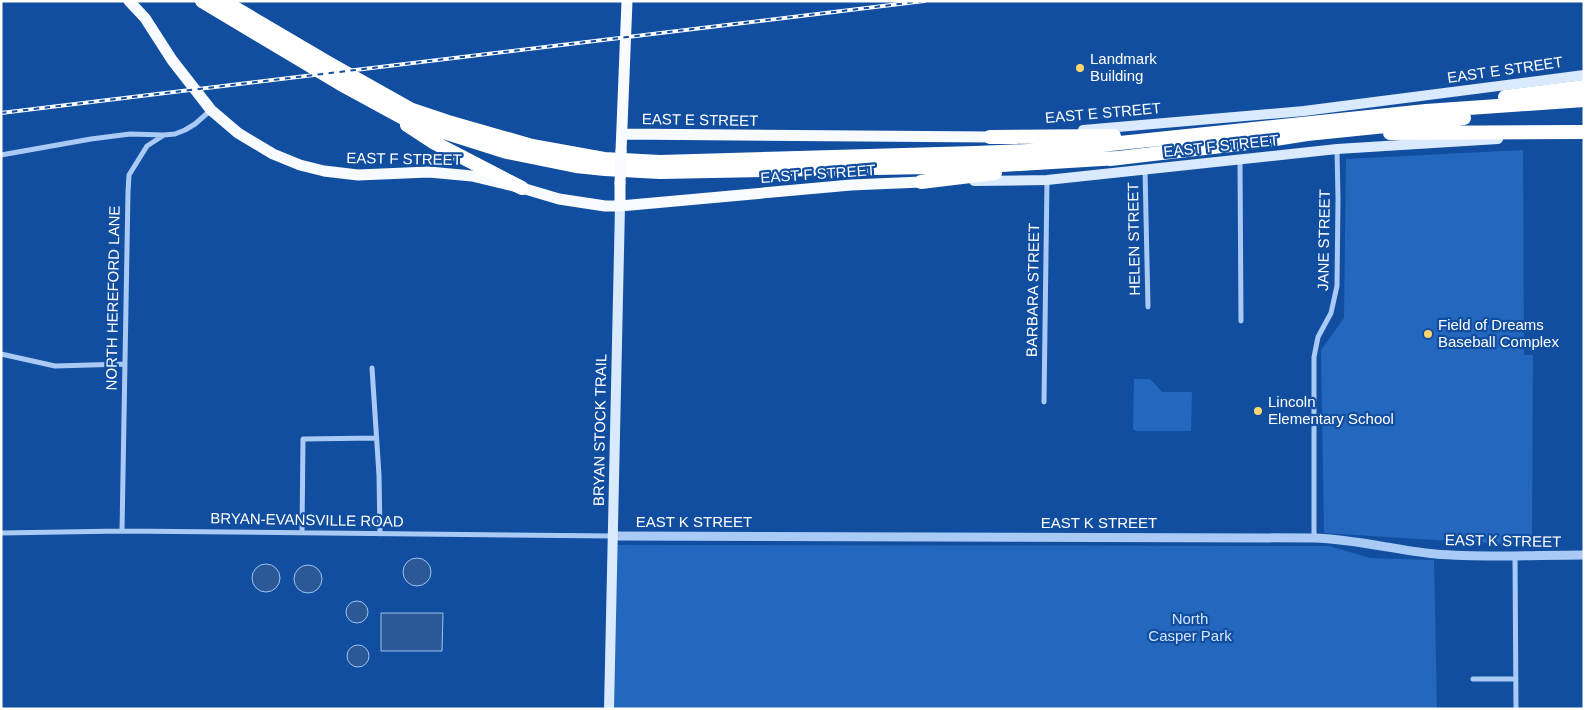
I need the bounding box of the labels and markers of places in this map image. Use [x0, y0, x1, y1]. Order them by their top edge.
place label: Landmark Building [1090, 50, 1157, 84]
marker: Landmark Building [1074, 62, 1086, 74]
place label: Field of Dreams Baseball Complex [1438, 316, 1559, 350]
marker: Field of Dreams Baseball Complex [1422, 328, 1434, 340]
place label: Lincoln Elementary School [1268, 393, 1394, 427]
marker: Lincoln Elementary School [1252, 405, 1264, 417]

